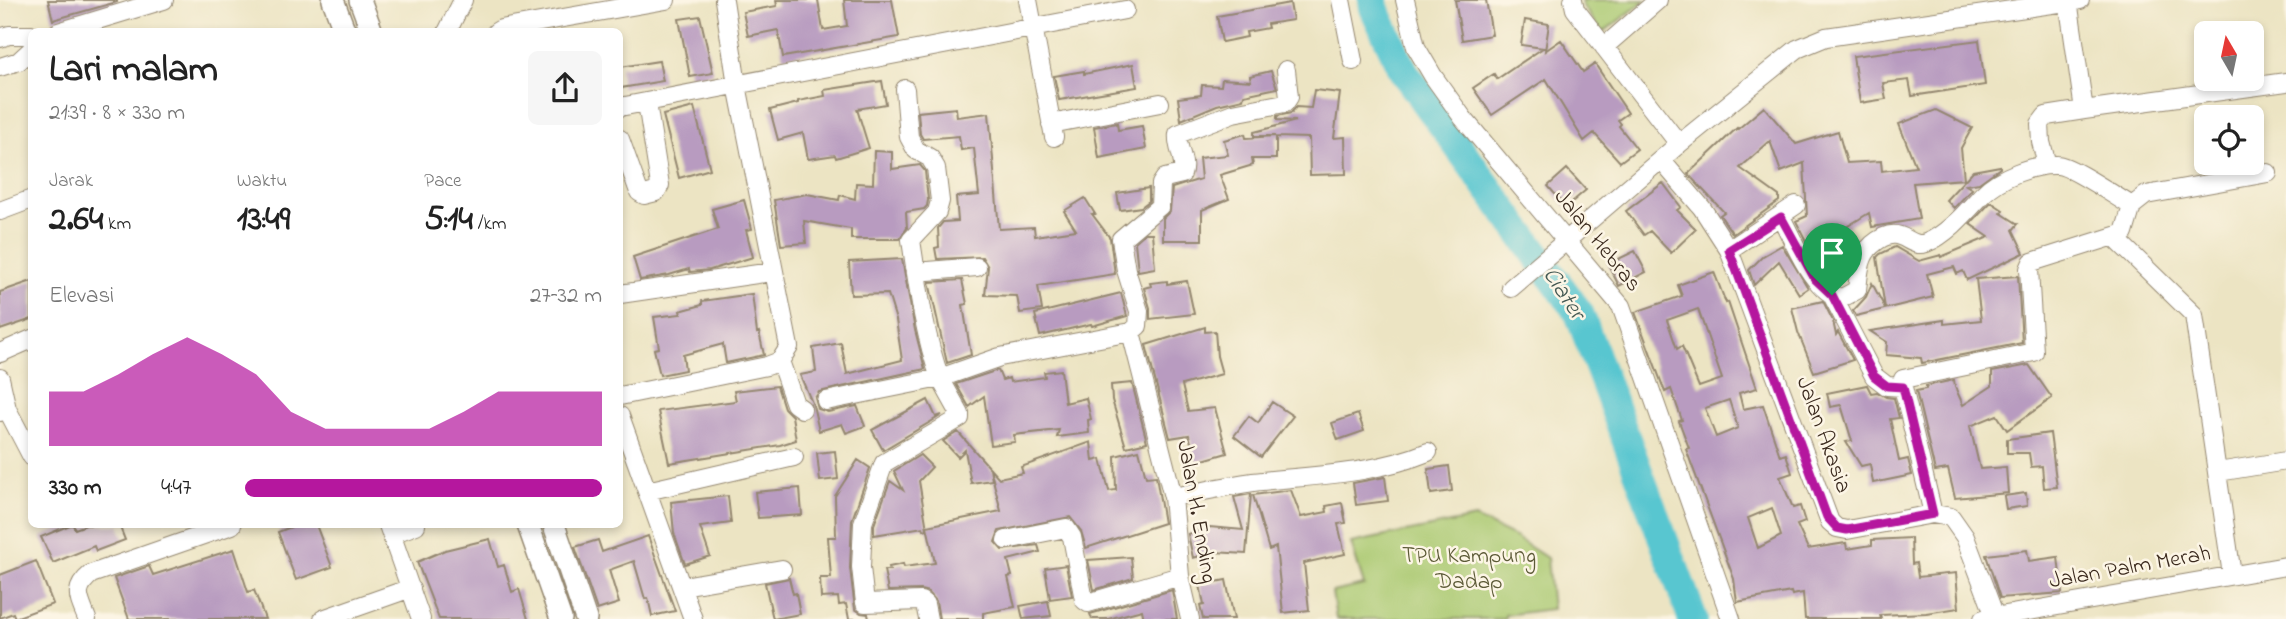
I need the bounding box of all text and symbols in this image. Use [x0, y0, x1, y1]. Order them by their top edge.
north arrow [2194, 21, 2264, 91]
map controls [2194, 21, 2264, 175]
text: Lari malam [49, 43, 218, 99]
button: share [528, 51, 602, 125]
text: 21:39 · 8 × 330 m [49, 97, 185, 130]
button: locate [2194, 105, 2264, 175]
text: Jarak [49, 168, 93, 195]
text: Waktu [237, 168, 287, 195]
text: Pace [424, 168, 461, 195]
street label: Jalan Hebras [1545, 182, 1649, 300]
text: 2.64 [49, 195, 103, 246]
text: 13:49 [237, 195, 290, 246]
text: 5:14 [424, 195, 473, 246]
text: km [103, 211, 131, 238]
text: /km [473, 211, 507, 238]
pin [1802, 223, 1862, 295]
icon: arrive [1813, 234, 1851, 272]
water label: Ciater [1533, 261, 1595, 329]
text: Elevasi [49, 280, 114, 313]
text: 27–32 m [530, 280, 602, 313]
street label: Jalan Akasia [1787, 372, 1859, 498]
street label: Jalan H. Ending [1166, 438, 1225, 586]
text: 330 m [49, 472, 102, 505]
text: 4:47 [161, 472, 191, 505]
street label: Jalan Palm Merah [2047, 538, 2213, 598]
park label: TPU Kampung Dadap [1402, 540, 1536, 599]

